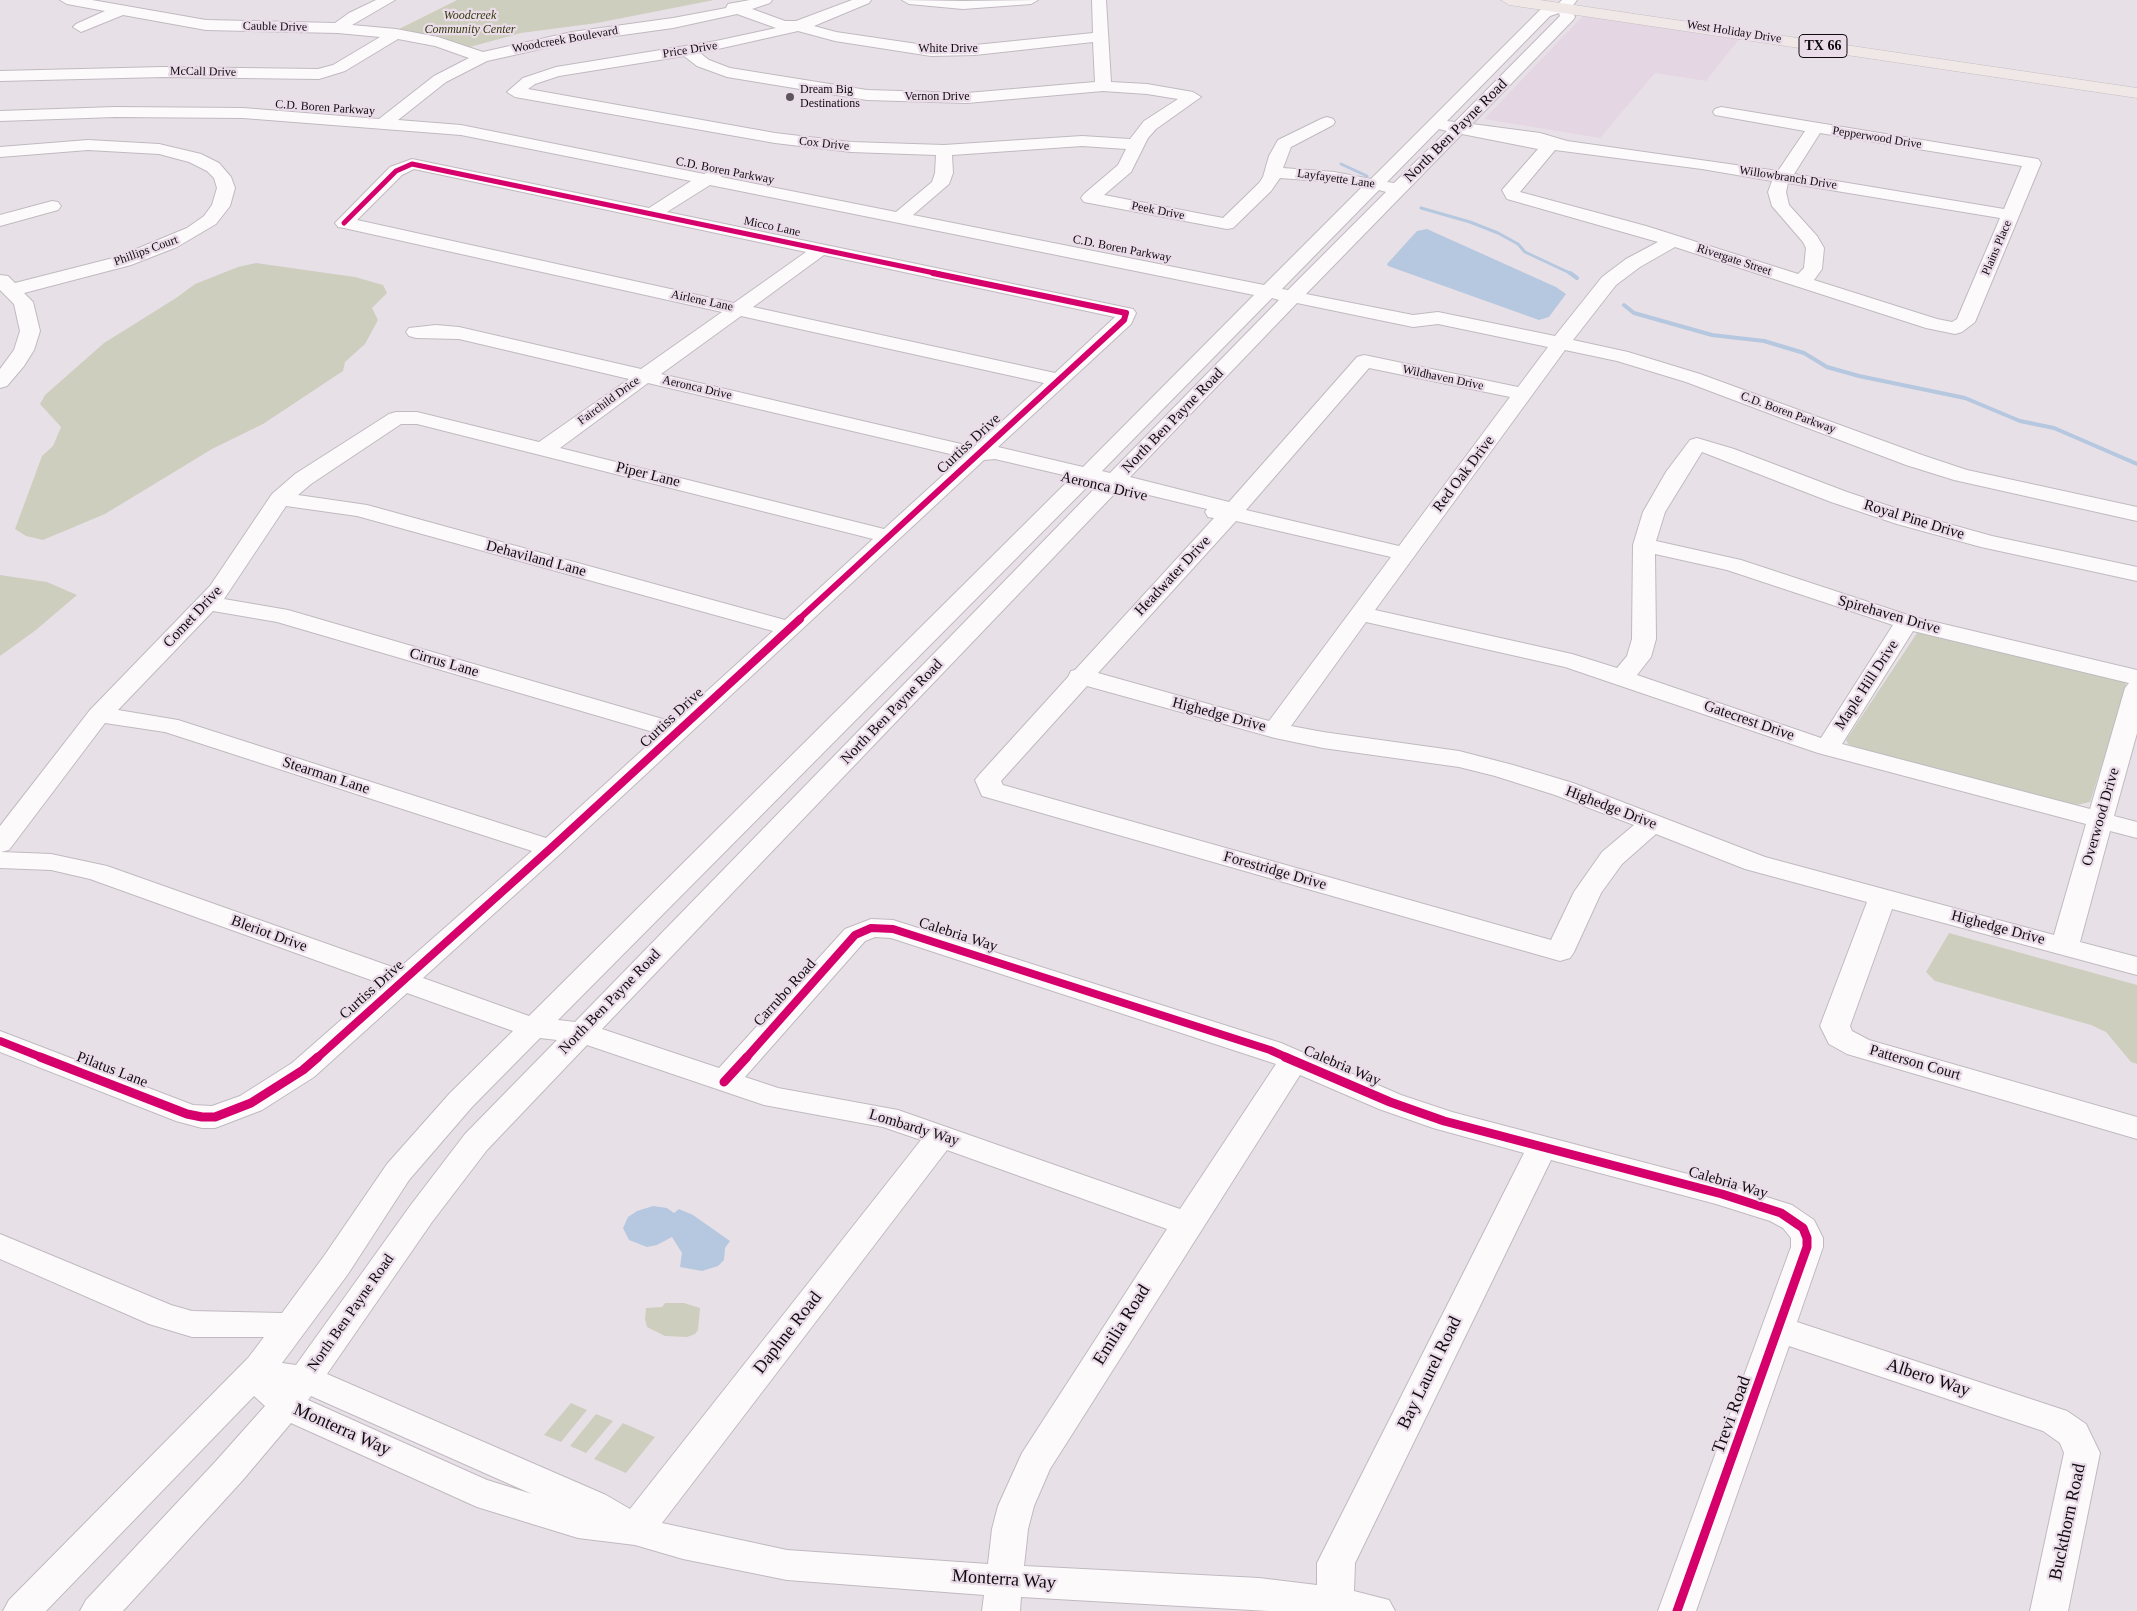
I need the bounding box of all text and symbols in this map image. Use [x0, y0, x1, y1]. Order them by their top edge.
park label: Woodcreek Community Center [425, 9, 515, 37]
street label: West Holiday Drive [1686, 17, 1782, 47]
street label: Cauble Drive [243, 19, 307, 35]
street label: Woodcreek Boulevard [511, 24, 619, 56]
road number: TX 66 [1799, 34, 1847, 58]
street label: Price Drive [662, 39, 718, 61]
street label: White Drive [918, 42, 978, 56]
street label: McCall Drive [170, 64, 236, 80]
street label: North Ben Payne Road [1401, 76, 1511, 186]
place label: Dream Big Destinations [800, 83, 860, 111]
street label: Vernon Drive [905, 90, 969, 104]
marker: Dream Big Destinations [784, 91, 796, 103]
street label: C.D. Boren Parkway [275, 97, 375, 119]
street label: Pepperwood Drive [1831, 124, 1923, 152]
street label: Cox Drive [798, 134, 850, 154]
street label: C.D. Boren Parkway [675, 154, 775, 188]
street label: Willowbranch Drive [1738, 163, 1838, 193]
street label: Layfayette Lane [1296, 166, 1376, 192]
street label: Peek Drive [1130, 199, 1186, 223]
street label: Micco Lane [742, 214, 802, 240]
street label: Plains Place [1979, 218, 2015, 278]
street label: C.D. Boren Parkway [1072, 232, 1172, 266]
street label: Phillips Court [112, 233, 180, 269]
street label: Rivergate Street [1695, 241, 1773, 279]
street label: Airlene Lane [670, 287, 734, 315]
street label: Wildhaven Drive [1401, 362, 1485, 394]
street label: North Ben Payne Road [1118, 365, 1228, 477]
street label: Aeronca Drive [661, 373, 733, 403]
street label: Fairchild Drice [575, 374, 643, 428]
street label: C.D. Boren Parkway [1739, 389, 1837, 437]
street label: Curtiss Drive [933, 410, 1005, 478]
street label: Red Oak Drive [1429, 432, 1499, 516]
street label: Piper Lane [614, 458, 682, 492]
street label: Aeronca Drive [1059, 468, 1149, 506]
street label: Royal Pine Drive [1862, 496, 1966, 544]
street label: Headwater Drive [1131, 532, 1215, 620]
street label: Dehaviland Lane [484, 537, 588, 581]
street label: Comet Drive [160, 582, 226, 652]
street label: Spirehaven Drive [1836, 592, 1942, 638]
street label: Maple Hill Drive [1831, 637, 1903, 733]
street label: Cirrus Lane [407, 645, 481, 681]
street label: North Ben Payne Road [837, 656, 947, 768]
street label: Curtiss Drive [636, 684, 708, 752]
street label: Highedge Drive [1170, 694, 1268, 736]
street label: Gatecrest Drive [1701, 697, 1797, 745]
street label: Stearman Lane [280, 753, 372, 799]
street label: Overwood Drive [2078, 766, 2124, 868]
street label: Highedge Drive [1563, 782, 1659, 834]
street label: Forestridge Drive [1221, 848, 1329, 894]
street label: Highedge Drive [1949, 907, 2047, 949]
street label: Bleriot Drive [229, 912, 309, 956]
street label: Calebria Way [916, 914, 1000, 956]
street label: North Ben Payne Road [555, 946, 665, 1058]
street label: Curtiss Drive [336, 956, 408, 1024]
street label: Carrubo Road [750, 956, 820, 1030]
street label: Patterson Court [1867, 1041, 1963, 1085]
street label: Calebria Way [1301, 1042, 1383, 1090]
street label: Pilatus Lane [74, 1048, 150, 1092]
street label: Lombardy Way [867, 1106, 961, 1150]
street label: Calebria Way [1686, 1163, 1770, 1203]
street label: North Ben Payne Road [304, 1251, 398, 1375]
street label: Emilia Road [1089, 1281, 1155, 1369]
street label: Daphne Road [749, 1288, 827, 1378]
street label: Bay Laurel Road [1393, 1313, 1467, 1433]
street label: Albero Way [1883, 1354, 1973, 1402]
street label: Trevi Road [1708, 1373, 1756, 1457]
street label: Monterra Way [290, 1399, 394, 1461]
street label: Buckthorn Road [2045, 1462, 2091, 1582]
street label: Monterra Way [951, 1566, 1057, 1594]

